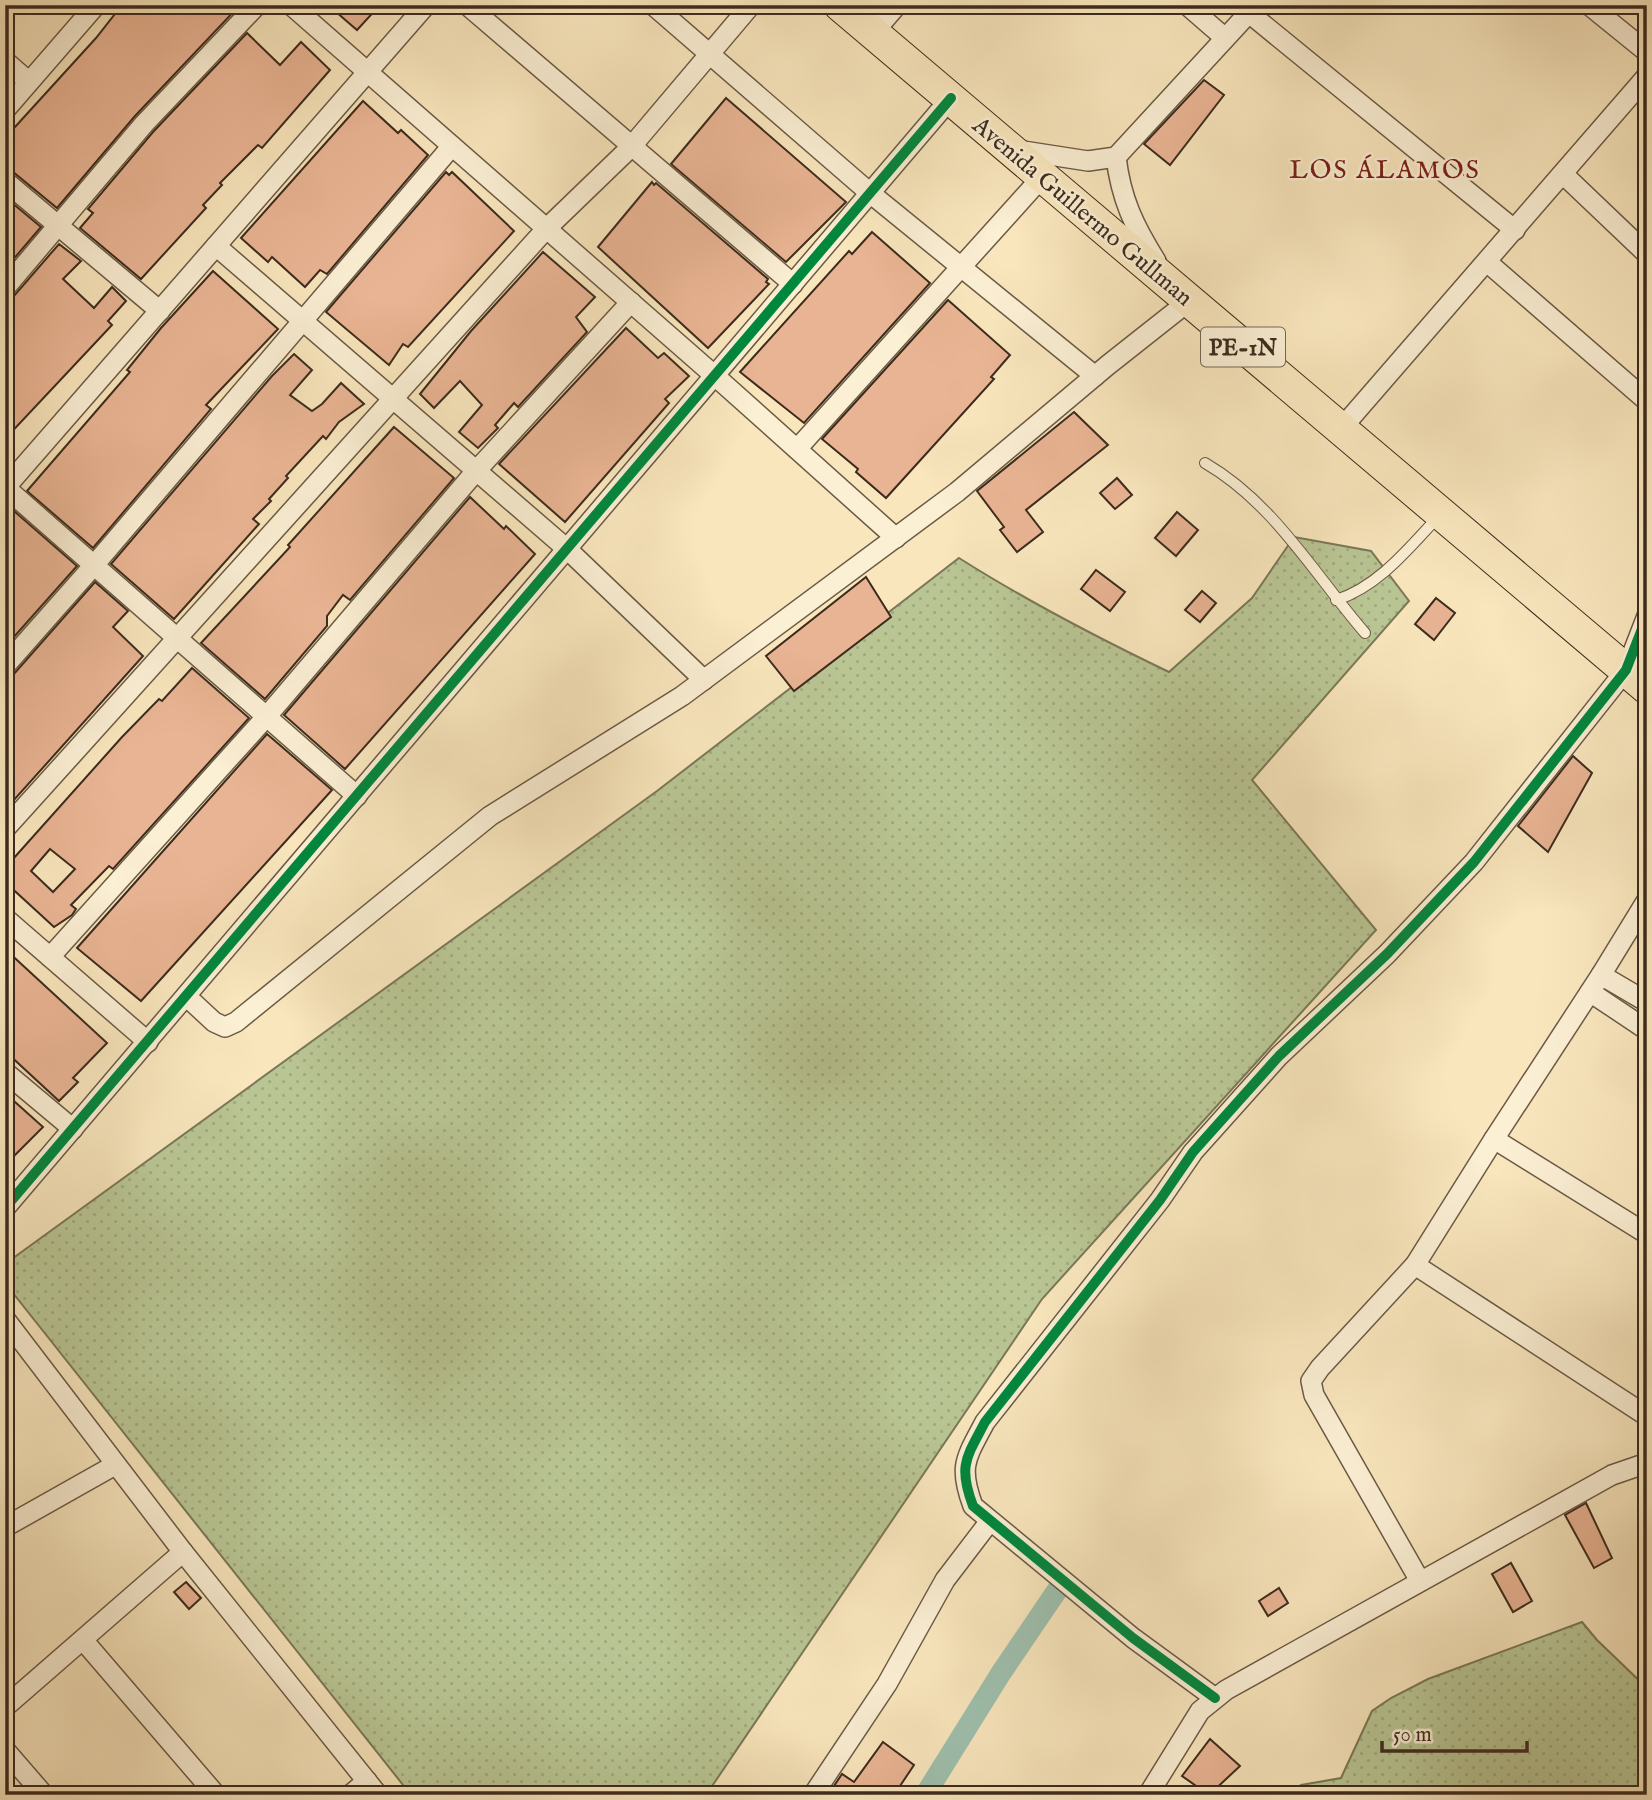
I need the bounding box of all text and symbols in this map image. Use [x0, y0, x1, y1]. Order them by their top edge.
street label: Avenida Guillermo Gullman [965, 110, 1199, 314]
district label: LOS ÁLAMOS [1289, 154, 1481, 187]
road number: PE-1N [1201, 328, 1285, 366]
scale bar [1382, 1709, 1528, 1753]
text: 50 m [1393, 1722, 1432, 1749]

